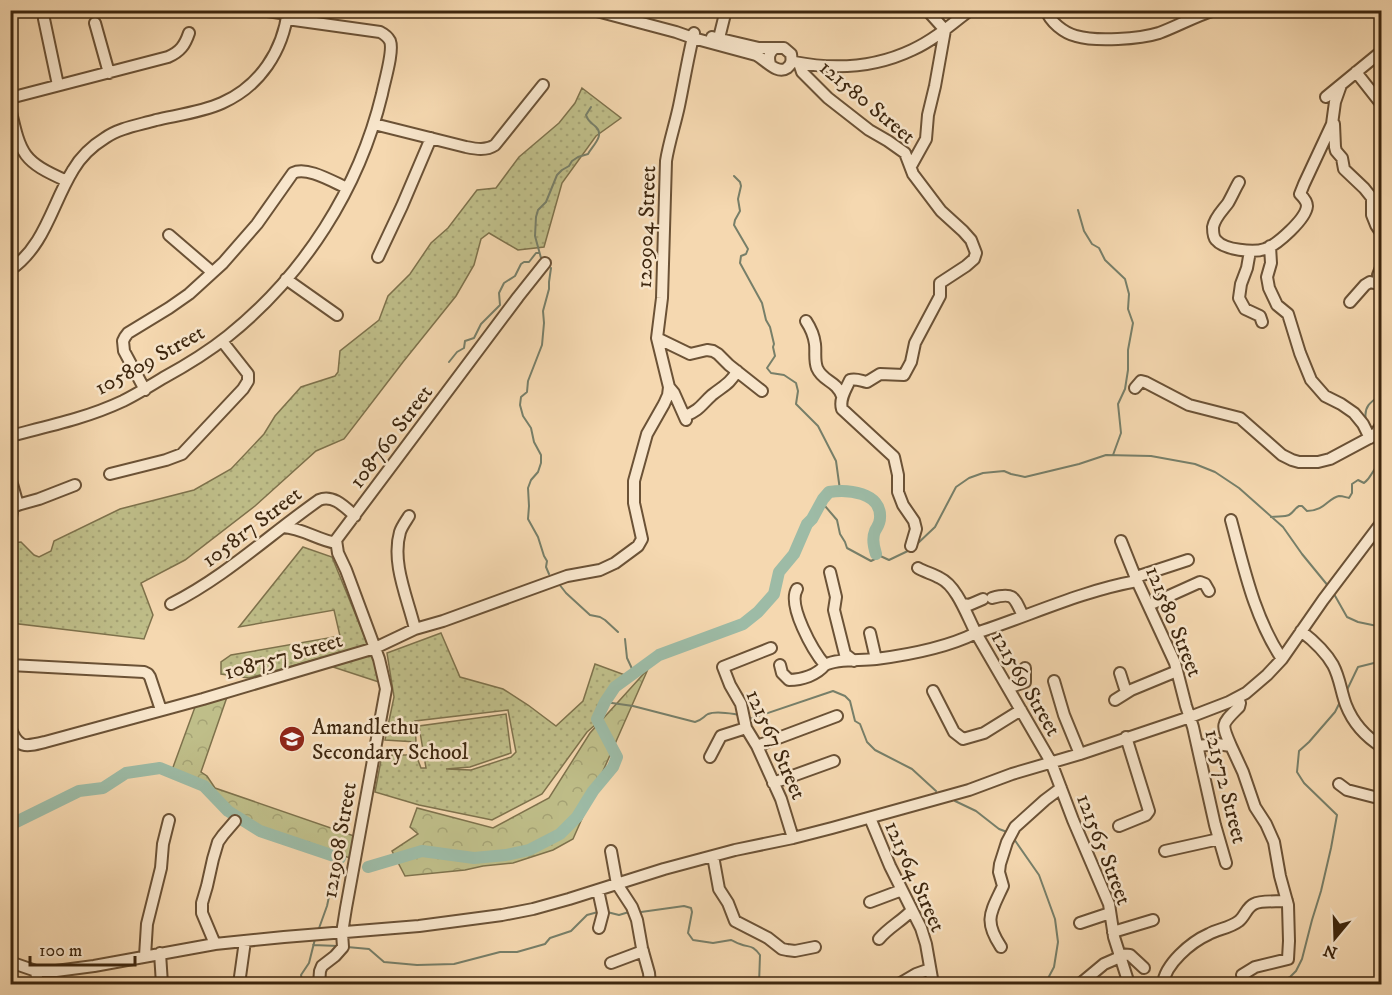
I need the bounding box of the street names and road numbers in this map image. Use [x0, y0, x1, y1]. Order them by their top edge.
street label: 121580 Street [813, 54, 921, 150]
street label: 120904 Street [631, 165, 662, 289]
street label: 105809 Street [90, 319, 209, 402]
street label: 108760 Street [344, 380, 439, 494]
street label: 105817 Street [197, 481, 307, 574]
street label: 121580 Street [1139, 562, 1208, 681]
street label: 121569 Street [985, 626, 1067, 741]
street label: 108757 Street [221, 627, 346, 686]
street label: 121567 Street [739, 685, 812, 804]
street label: 121572 Street [1198, 726, 1253, 846]
street label: 121908 Street [316, 780, 363, 900]
street label: 121565 Street [1070, 790, 1137, 909]
street label: 121564 Street [878, 817, 951, 936]

